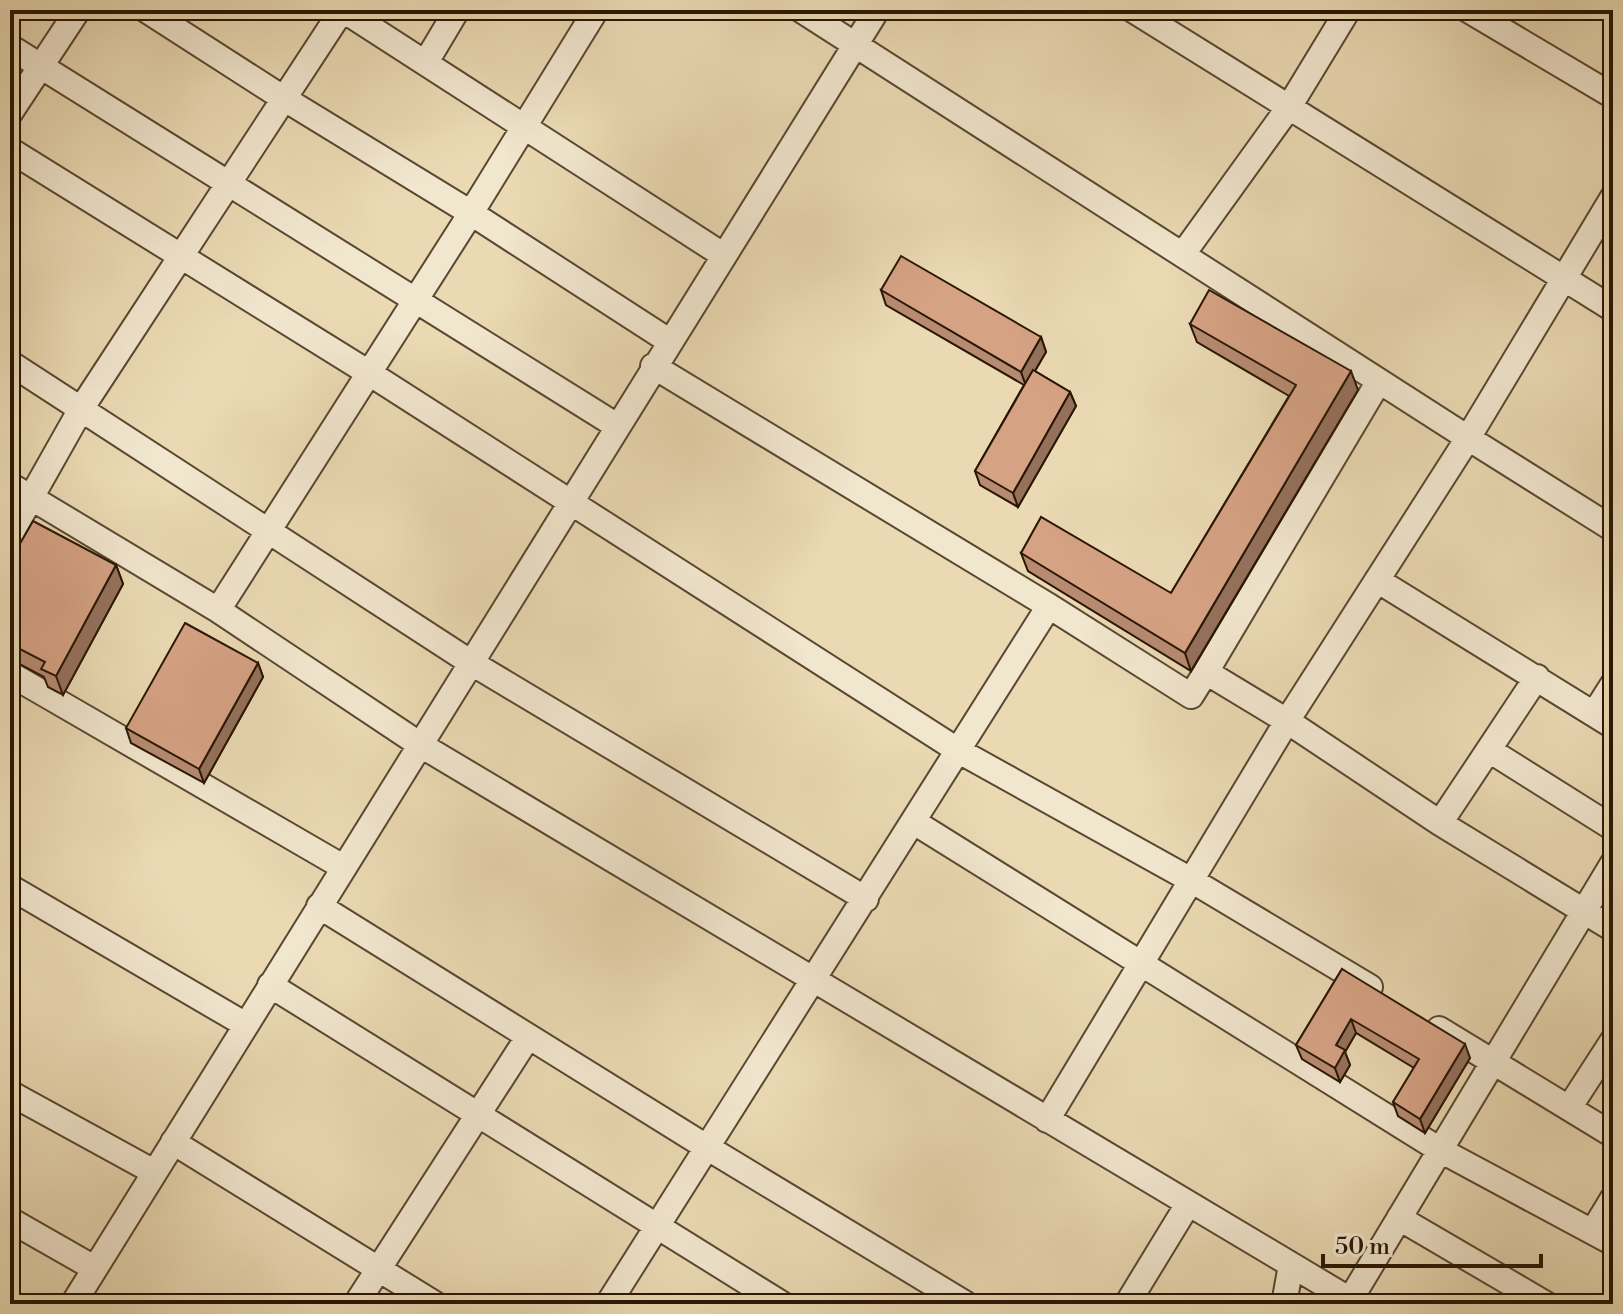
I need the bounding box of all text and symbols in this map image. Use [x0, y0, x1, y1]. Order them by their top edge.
scale bar [1323, 1218, 1541, 1268]
text: 50 m [1335, 1232, 1390, 1262]

